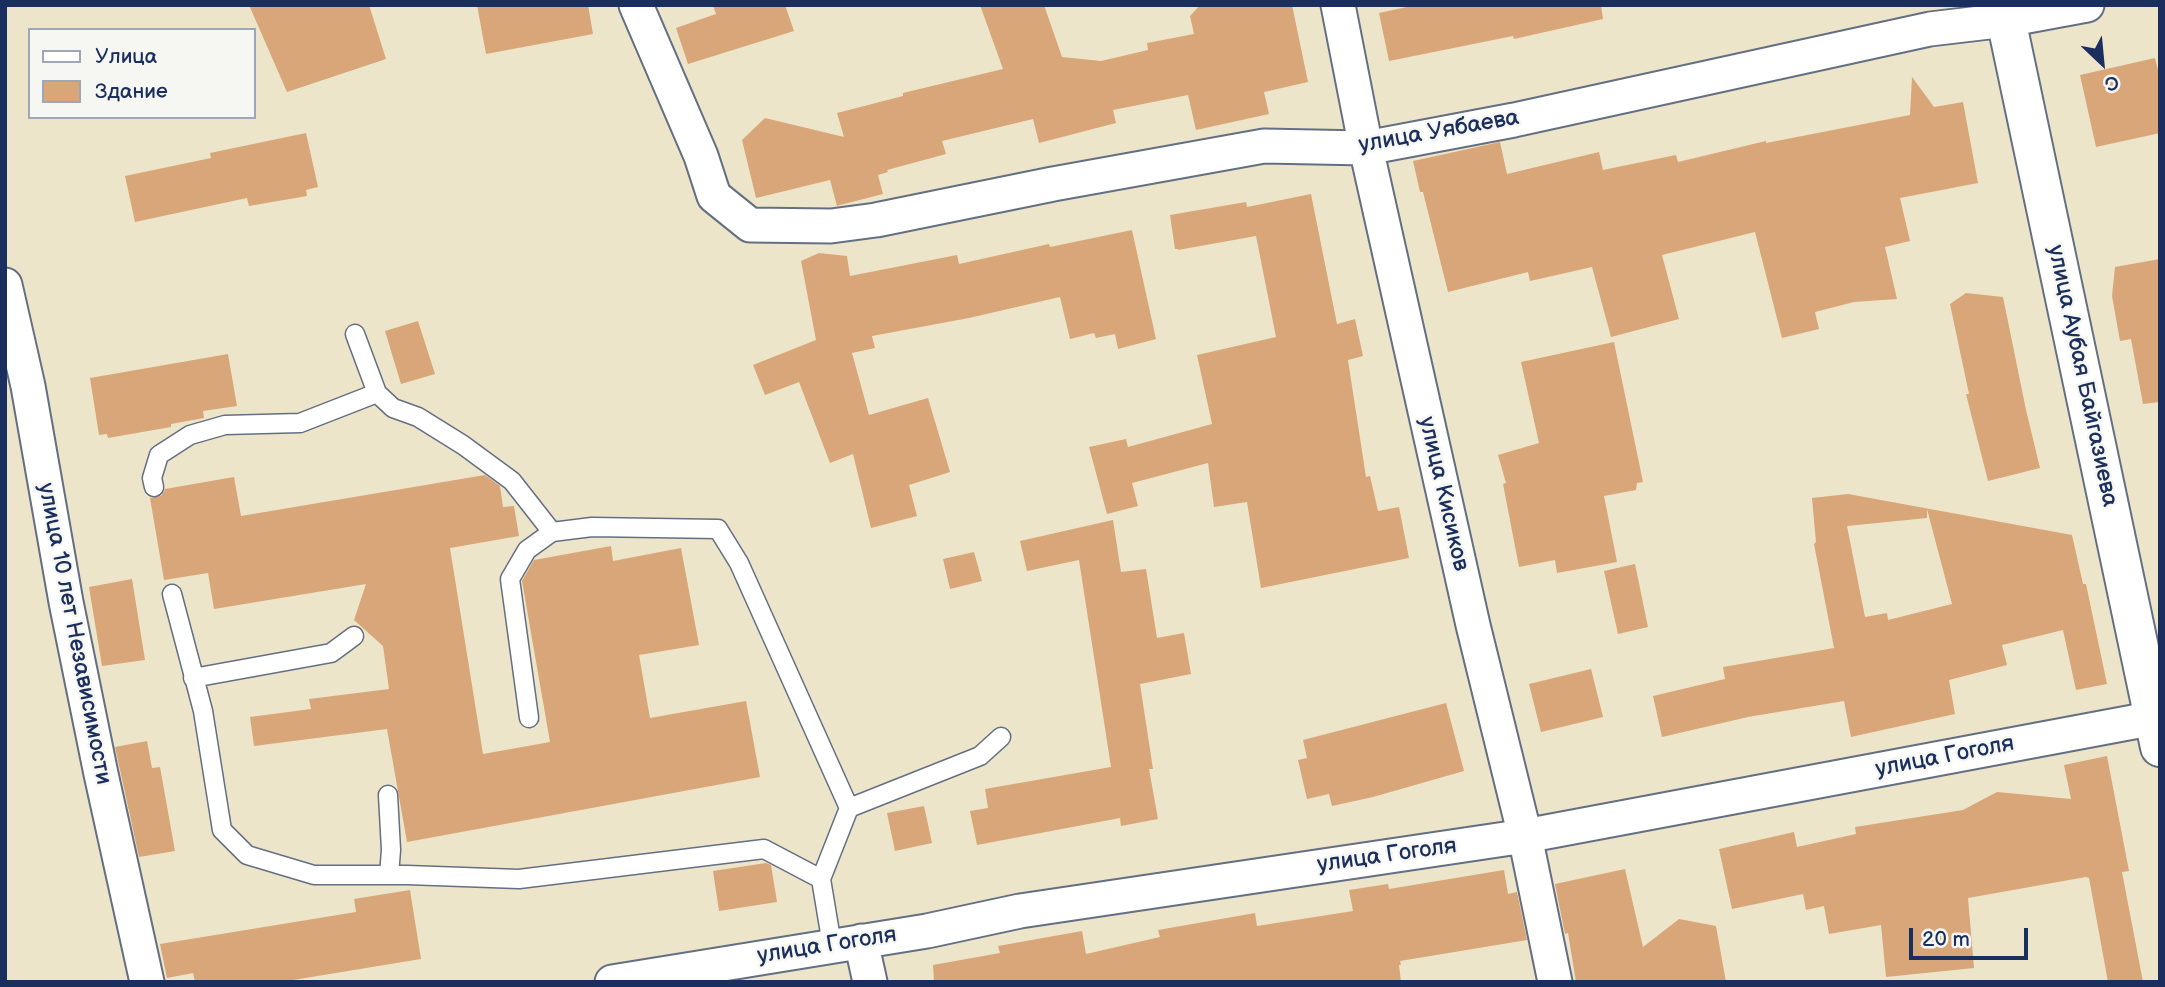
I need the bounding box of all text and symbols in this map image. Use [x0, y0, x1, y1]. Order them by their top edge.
legend [28, 28, 256, 119]
north arrow [2067, 28, 2137, 98]
text: Улица [95, 44, 157, 69]
text: С [2100, 69, 2122, 96]
text: Здание [95, 79, 168, 104]
street label: улица Уябаева [1357, 104, 1521, 160]
street label: улица Аубая Байгазиева [2041, 243, 2123, 509]
street label: улица Кисиков [1412, 414, 1474, 574]
street label: улица 10 лет Независимости [31, 481, 117, 787]
street label: улица Гоголя [1873, 730, 2017, 784]
street label: улица Гоголя [1315, 833, 1459, 879]
scale bar [1913, 914, 2032, 958]
street label: улица Гоголя [755, 921, 899, 971]
text: 20 m [1922, 927, 1970, 952]

